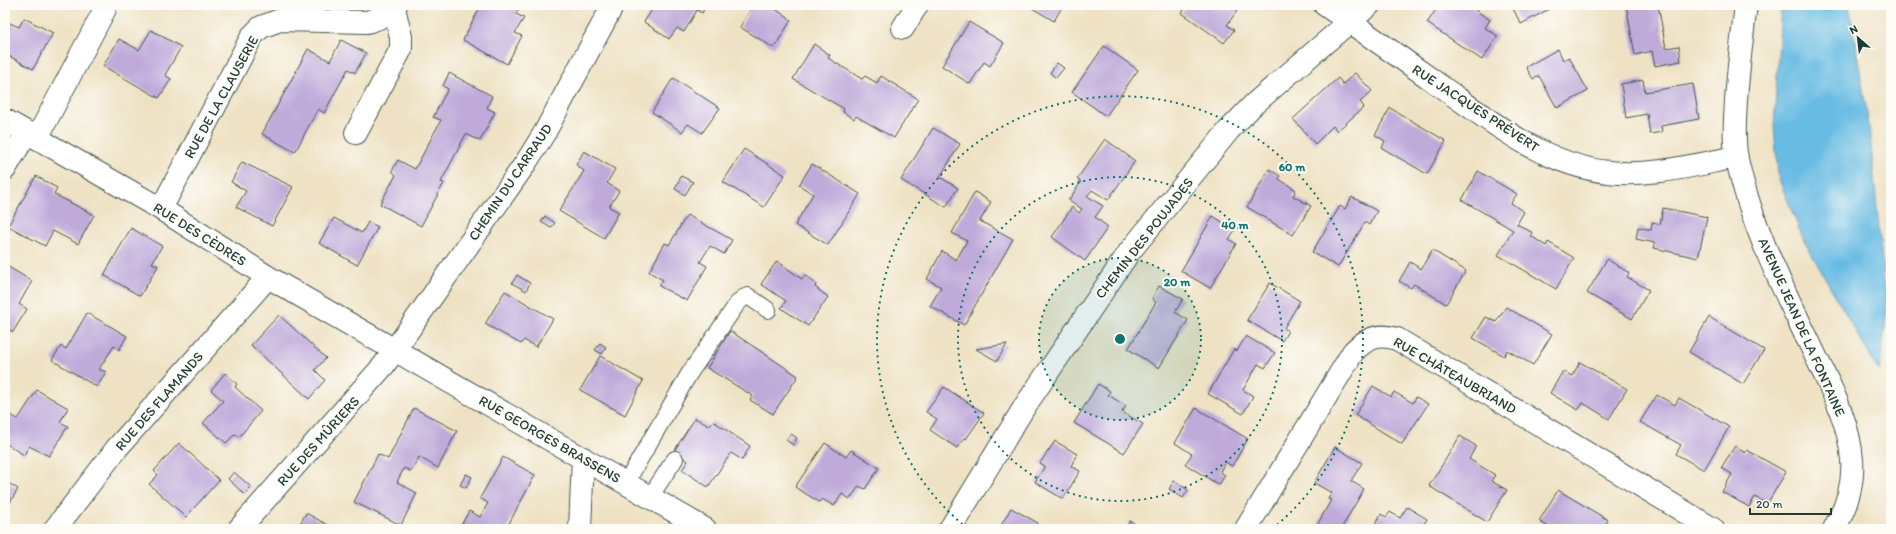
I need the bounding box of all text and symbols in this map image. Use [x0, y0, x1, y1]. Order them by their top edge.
north arrow [1838, 18, 1878, 58]
text: N [1847, 22, 1860, 37]
street label: RUE DE LA CLAUSERIE [181, 33, 262, 161]
street label: RUE JACQUES PRÉVERT [1409, 61, 1543, 156]
street label: CHEMIN DU CARRAUD [465, 121, 556, 244]
text: 60 m [1279, 160, 1306, 174]
street label: CHEMIN DES POUJADES [1092, 174, 1197, 302]
street label: RUE DES CÈDRES [150, 199, 249, 270]
text: 40 m [1221, 218, 1250, 232]
street label: AVENUE JEAN DE LA FONTAINE [1754, 235, 1849, 419]
text: 20 m [1164, 275, 1191, 289]
centre of rings [1113, 332, 1127, 346]
street label: RUE CHÂTEAUBRIAND [1390, 333, 1519, 418]
street label: RUE DES FLAMANDS [112, 348, 207, 454]
street label: RUE GEORGES BRASSENS [476, 392, 624, 487]
street label: RUE DES MÛRIERS [274, 393, 363, 490]
scale bar [1750, 490, 1831, 516]
text: 20 m [1756, 497, 1783, 511]

